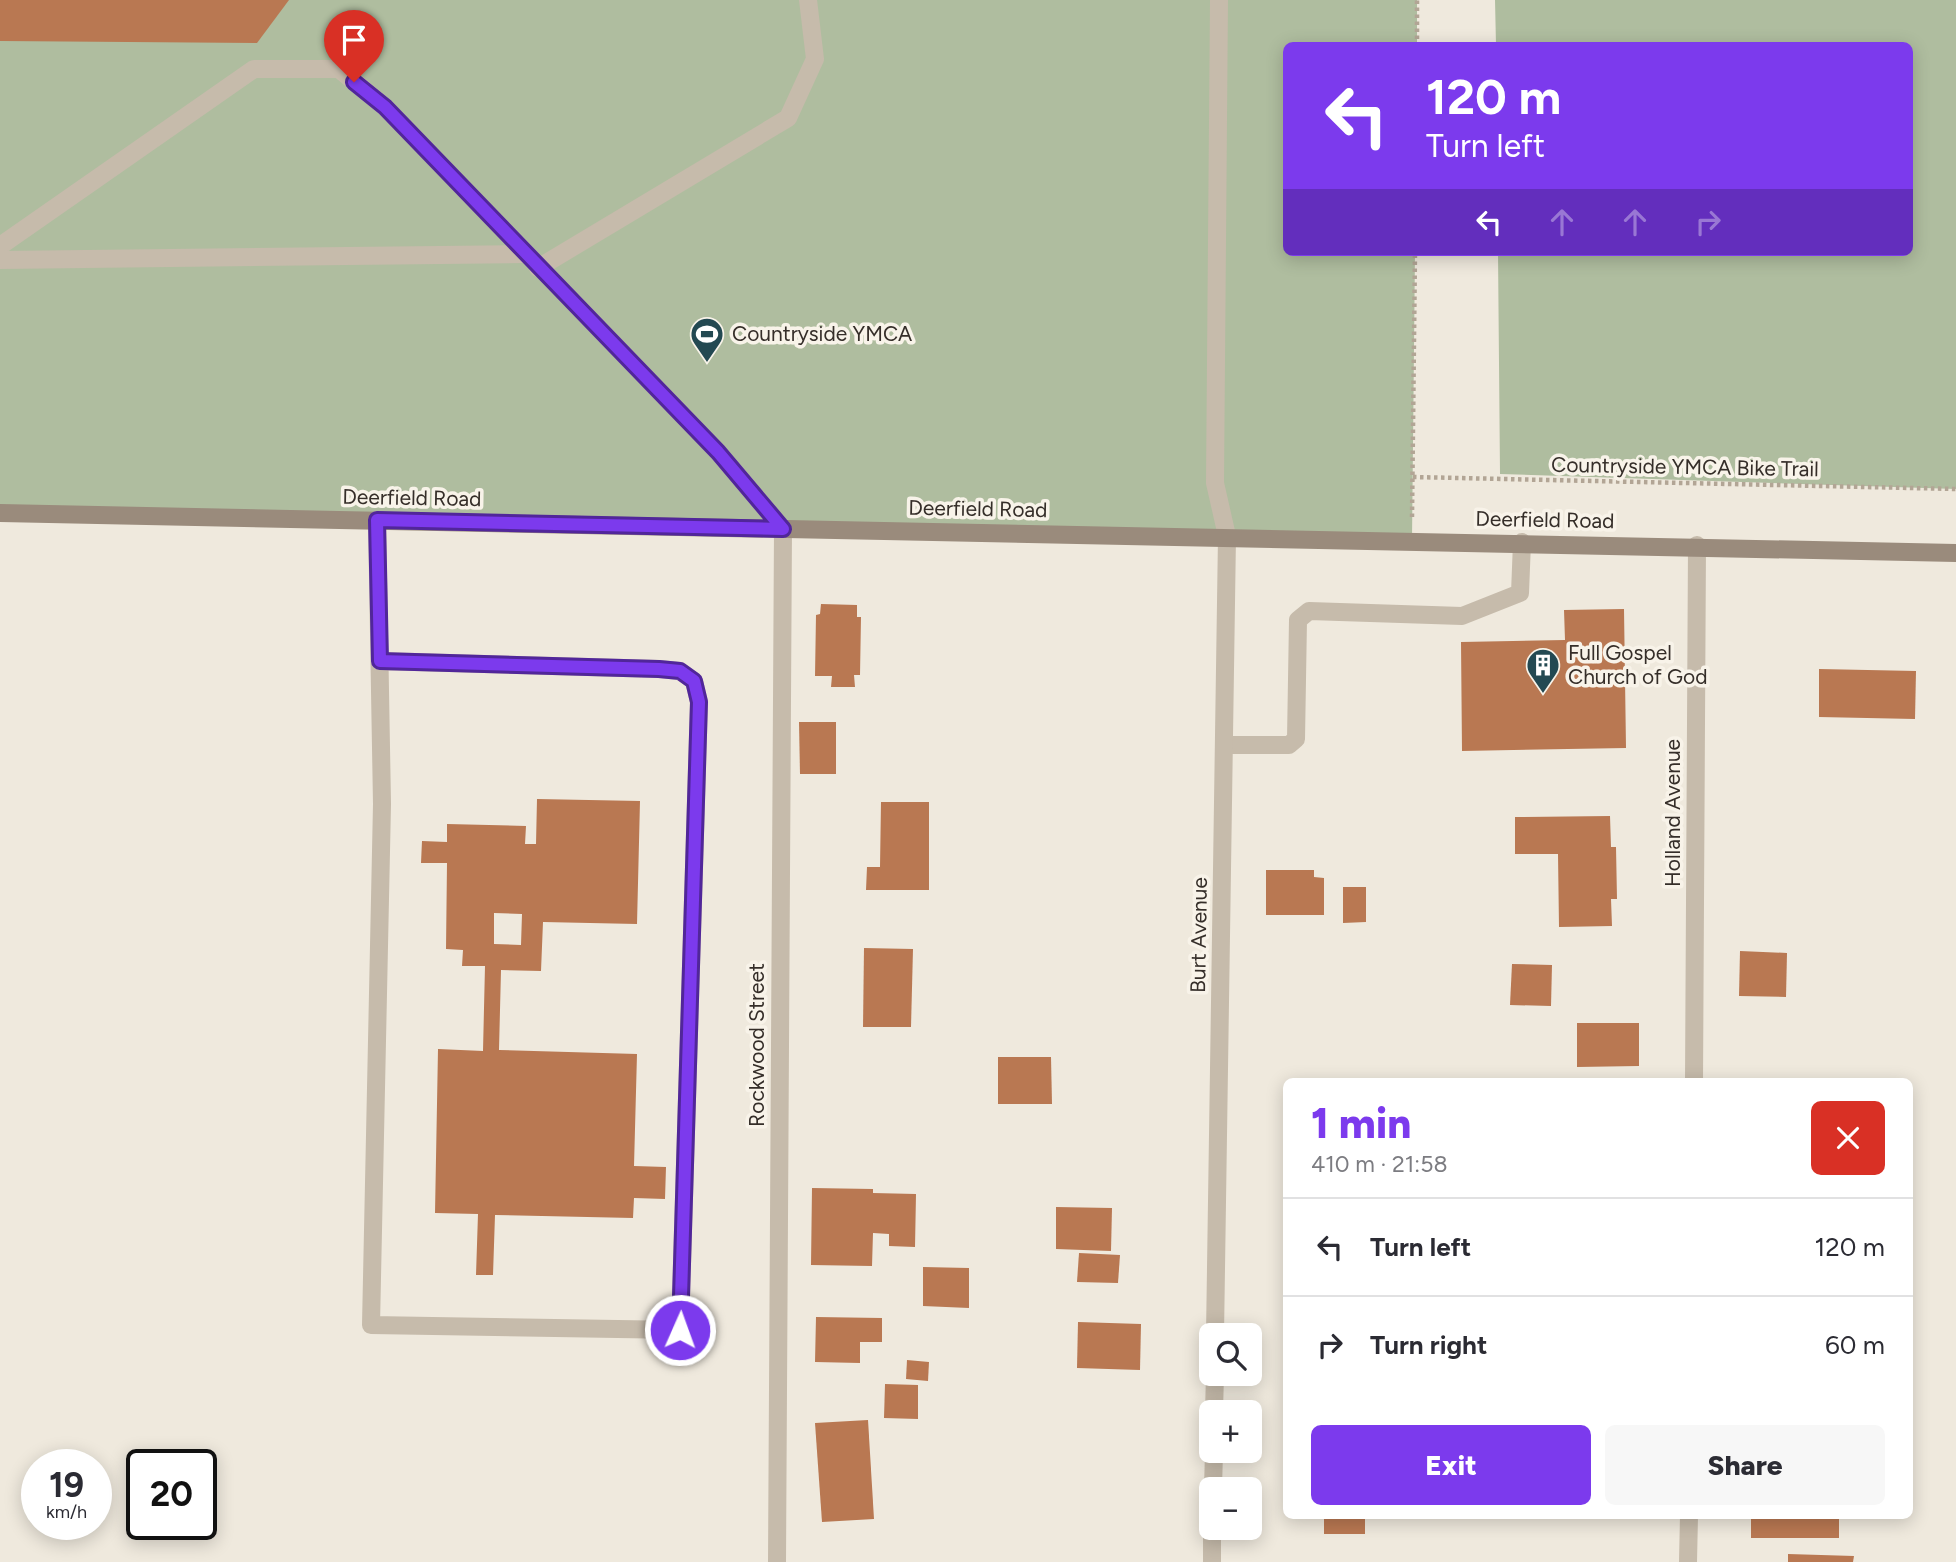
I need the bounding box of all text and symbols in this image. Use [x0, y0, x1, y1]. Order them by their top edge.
pin [324, 10, 384, 82]
icon: arrive [335, 21, 373, 59]
text: 120 m [1426, 67, 1561, 126]
icon: left [1311, 70, 1402, 161]
text: Turn left [1426, 127, 1545, 165]
icon: left [1470, 203, 1508, 241]
icon: ahead [1543, 203, 1581, 241]
icon: ahead [1616, 203, 1654, 241]
icon: right [1689, 203, 1727, 241]
sports icon: Countryside YMCA [688, 315, 726, 364]
place label: Countryside YMCA [732, 321, 912, 346]
street label: Countryside YMCA Bike Trail [1551, 452, 1819, 481]
street label: Deerfield Road [342, 484, 482, 511]
street label: Deerfield Road [908, 495, 1048, 522]
street label: Deerfield Road [1475, 506, 1615, 533]
place label: Full Gospel Church of God [1568, 640, 1708, 689]
building icon: Full Gospel Church of God [1524, 646, 1562, 695]
street label: Holland Avenue [1660, 739, 1685, 887]
street label: Burt Avenue [1185, 877, 1212, 993]
street label: Rockwood Street [744, 963, 769, 1127]
text: 1 min [1311, 1098, 1411, 1149]
button: close [1811, 1101, 1885, 1175]
text: 410 m · 21:58 [1311, 1150, 1448, 1178]
icon: left [1311, 1228, 1349, 1266]
text: Turn left [1370, 1231, 1471, 1263]
text: 120 m [1815, 1231, 1885, 1263]
position arrow [643, 1293, 717, 1367]
map controls [1199, 1323, 1262, 1540]
button: search [1199, 1323, 1262, 1386]
icon: right [1311, 1326, 1349, 1364]
text: Turn right [1370, 1329, 1487, 1361]
text: 60 m [1825, 1329, 1885, 1361]
button: + [1199, 1400, 1262, 1463]
button: Exit [1311, 1425, 1591, 1505]
button: Share [1605, 1425, 1885, 1505]
speed limit sign: 20 [126, 1449, 217, 1540]
text: 19 [49, 1464, 84, 1506]
button: − [1199, 1477, 1262, 1540]
text: km/h [46, 1501, 87, 1523]

